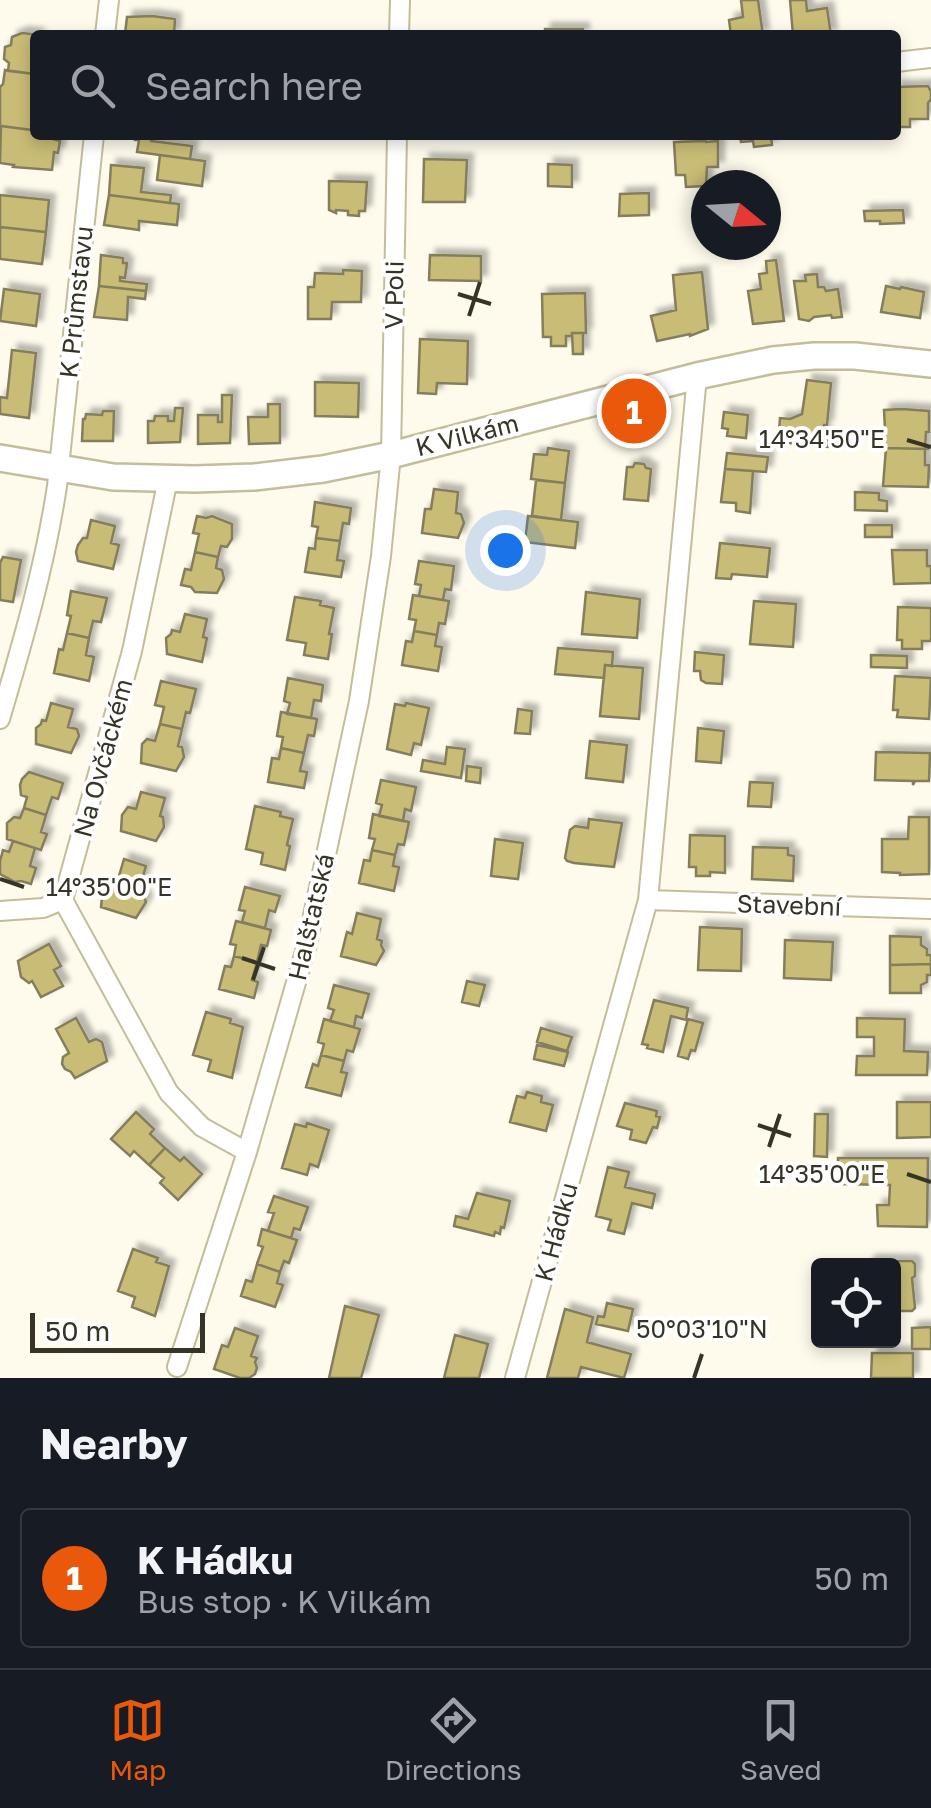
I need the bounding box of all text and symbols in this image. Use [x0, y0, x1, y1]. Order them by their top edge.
search box [30, 30, 901, 140]
icon: search [65, 58, 120, 113]
text: Search here [145, 63, 363, 108]
north arrow [691, 170, 781, 260]
street label: K Průmstavu [52, 224, 99, 380]
street label: V Poli [377, 260, 410, 330]
pin: 1 [602, 374, 666, 448]
street label: K Vilkám [412, 407, 522, 462]
text: 14°34'50"E [759, 423, 885, 454]
your location [480, 525, 531, 576]
street label: Na Ovčáckém [66, 675, 139, 841]
street label: Halštatská [281, 850, 340, 983]
text: 14°35'00"E [46, 871, 172, 902]
street label: Stavební [736, 887, 843, 922]
text: 14°35'00"E [759, 1158, 885, 1189]
street label: K Hádku [527, 1179, 584, 1285]
map controls [811, 1258, 901, 1348]
button: locate [811, 1258, 901, 1348]
scale bar [30, 1308, 205, 1352]
text: 50°03'10"N [636, 1313, 768, 1344]
text: 50 m [45, 1314, 110, 1347]
text: Nearby [40, 1418, 188, 1468]
text: K Hádku [137, 1537, 293, 1582]
text: 1 [66, 1559, 83, 1597]
text: 50 m [814, 1559, 889, 1597]
text: Bus stop · K Vilkám [137, 1582, 432, 1620]
tab: Map [109, 1693, 166, 1786]
tab: Directions [385, 1693, 522, 1786]
tab: Saved [740, 1693, 822, 1786]

